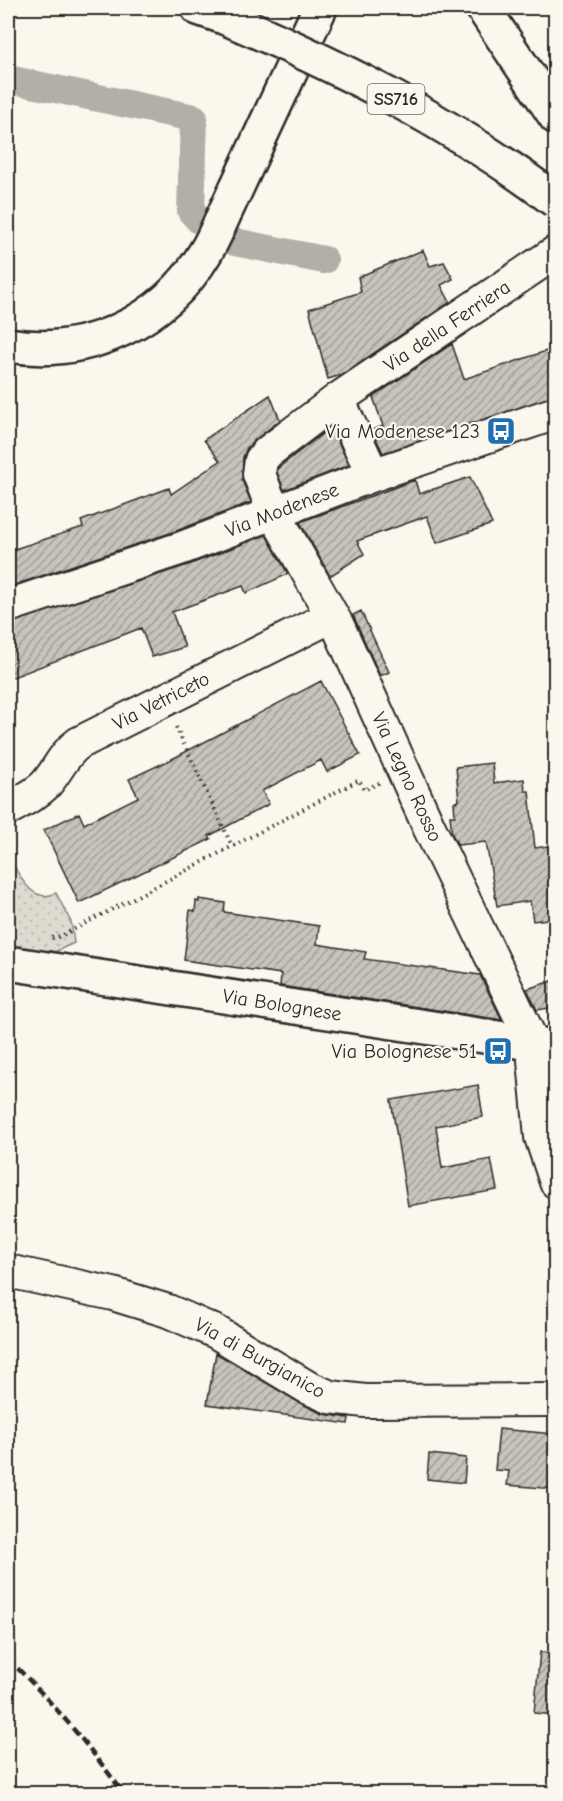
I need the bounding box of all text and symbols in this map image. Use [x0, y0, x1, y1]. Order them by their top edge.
road number: SS716 [368, 84, 424, 114]
street label: Via della Ferriera [379, 275, 515, 377]
bus stop icon: Via Modenese 123 [485, 415, 517, 447]
place label: Via Modenese 123 [325, 420, 480, 443]
street label: Via Modenese [222, 478, 342, 542]
street label: Via Vetriceto [109, 667, 213, 735]
street label: Via Legno Rosso [367, 709, 447, 845]
street label: Via Bolognese [221, 984, 343, 1026]
bus stop icon: Via Bolognese 51 [482, 1035, 514, 1067]
place label: Via Bolognese 51 [331, 1040, 477, 1063]
street label: Via di Burgianico [191, 1313, 329, 1403]

